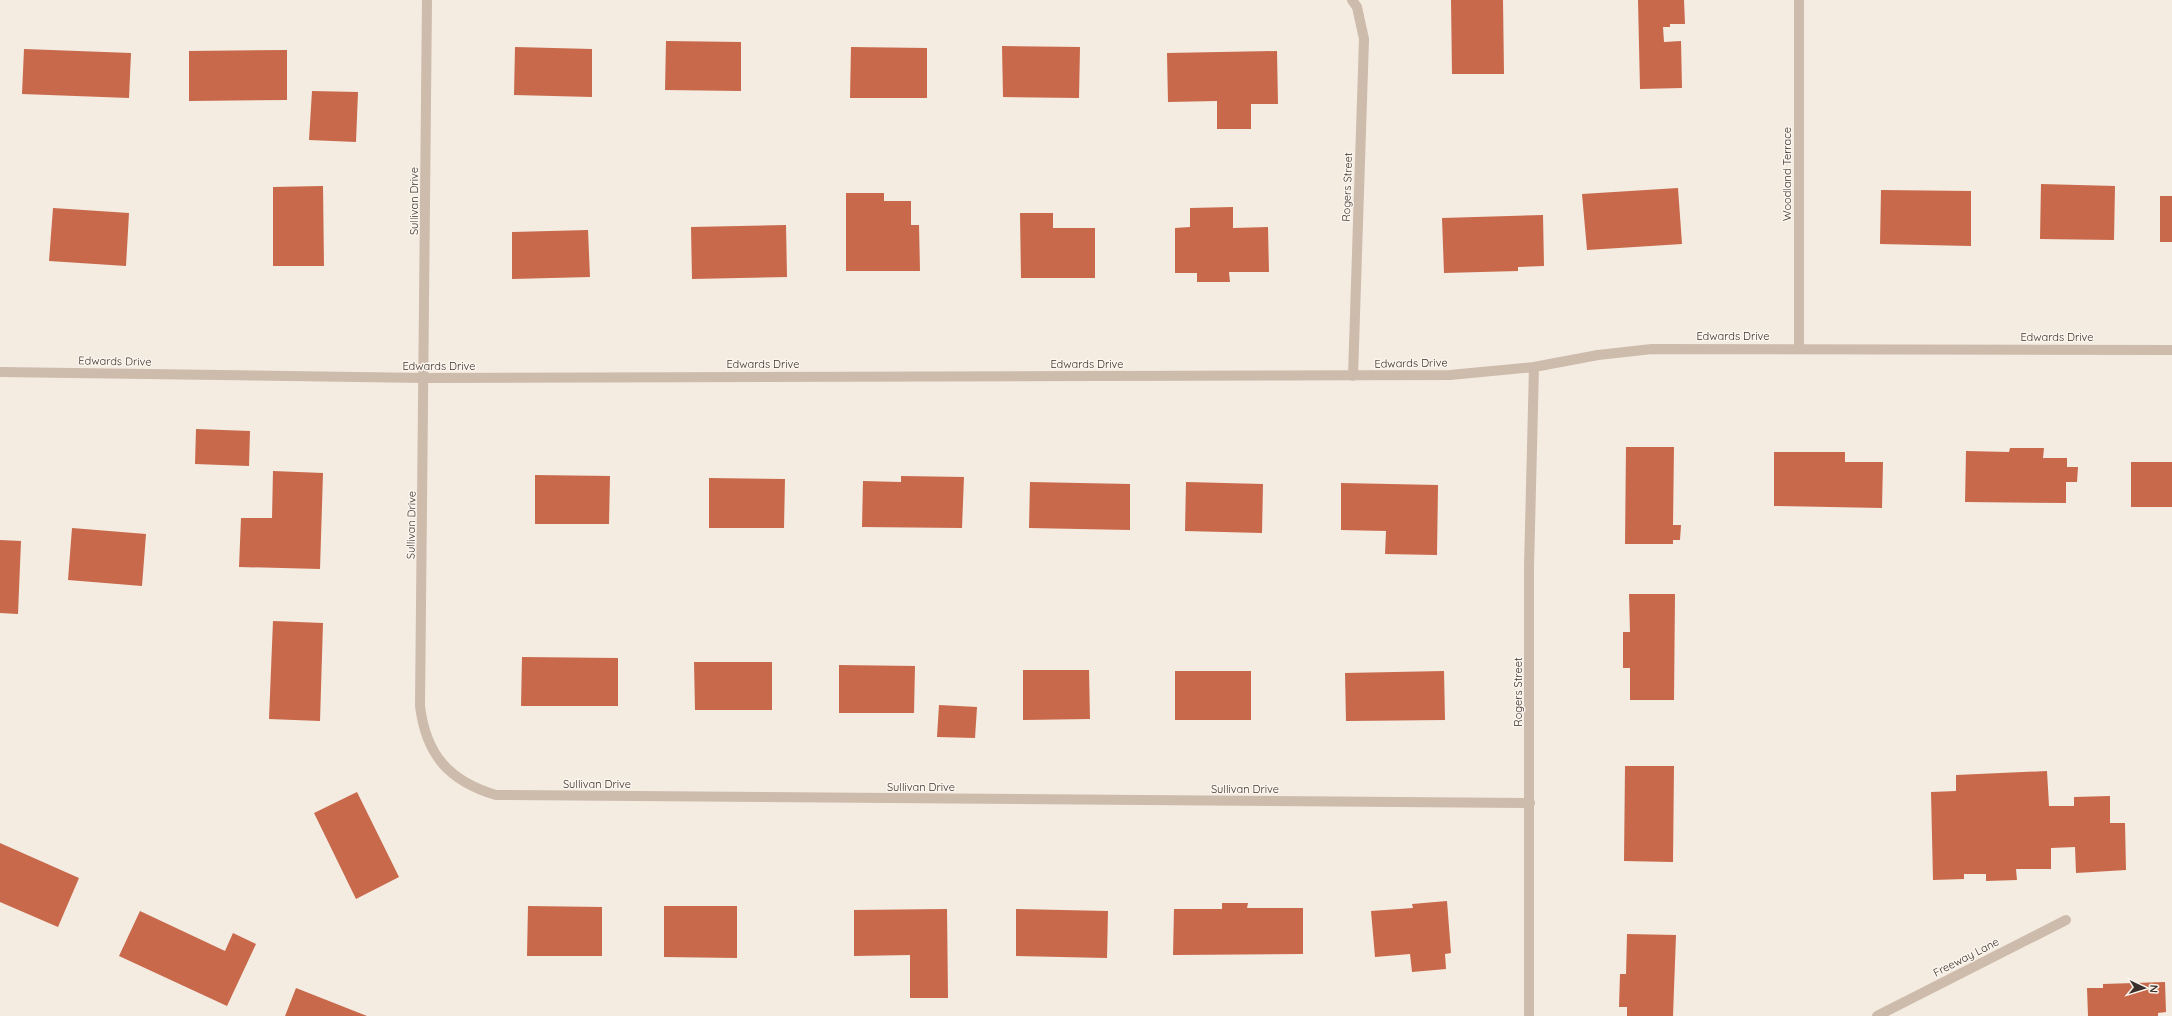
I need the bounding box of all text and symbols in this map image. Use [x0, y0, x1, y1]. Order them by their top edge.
street label: Woodland Terrace [1780, 127, 1794, 221]
street label: Rogers Street [1339, 152, 1355, 222]
street label: Sullivan Drive [407, 167, 421, 235]
street label: Edwards Drive [1696, 329, 1770, 343]
street label: Edwards Drive [2020, 330, 2094, 344]
street label: Edwards Drive [78, 353, 152, 369]
street label: Edwards Drive [1374, 355, 1448, 371]
street label: Edwards Drive [726, 357, 800, 371]
street label: Edwards Drive [1050, 357, 1124, 371]
street label: Edwards Drive [402, 359, 476, 373]
street label: Sullivan Drive [403, 491, 419, 559]
street label: Rogers Street [1511, 657, 1525, 727]
street label: Sullivan Drive [563, 777, 631, 791]
street label: Sullivan Drive [887, 780, 955, 794]
street label: Sullivan Drive [1211, 782, 1279, 796]
street label: Freeway Lane [1931, 934, 2001, 980]
north arrow [2124, 968, 2164, 1008]
text: N [2147, 984, 2161, 993]

